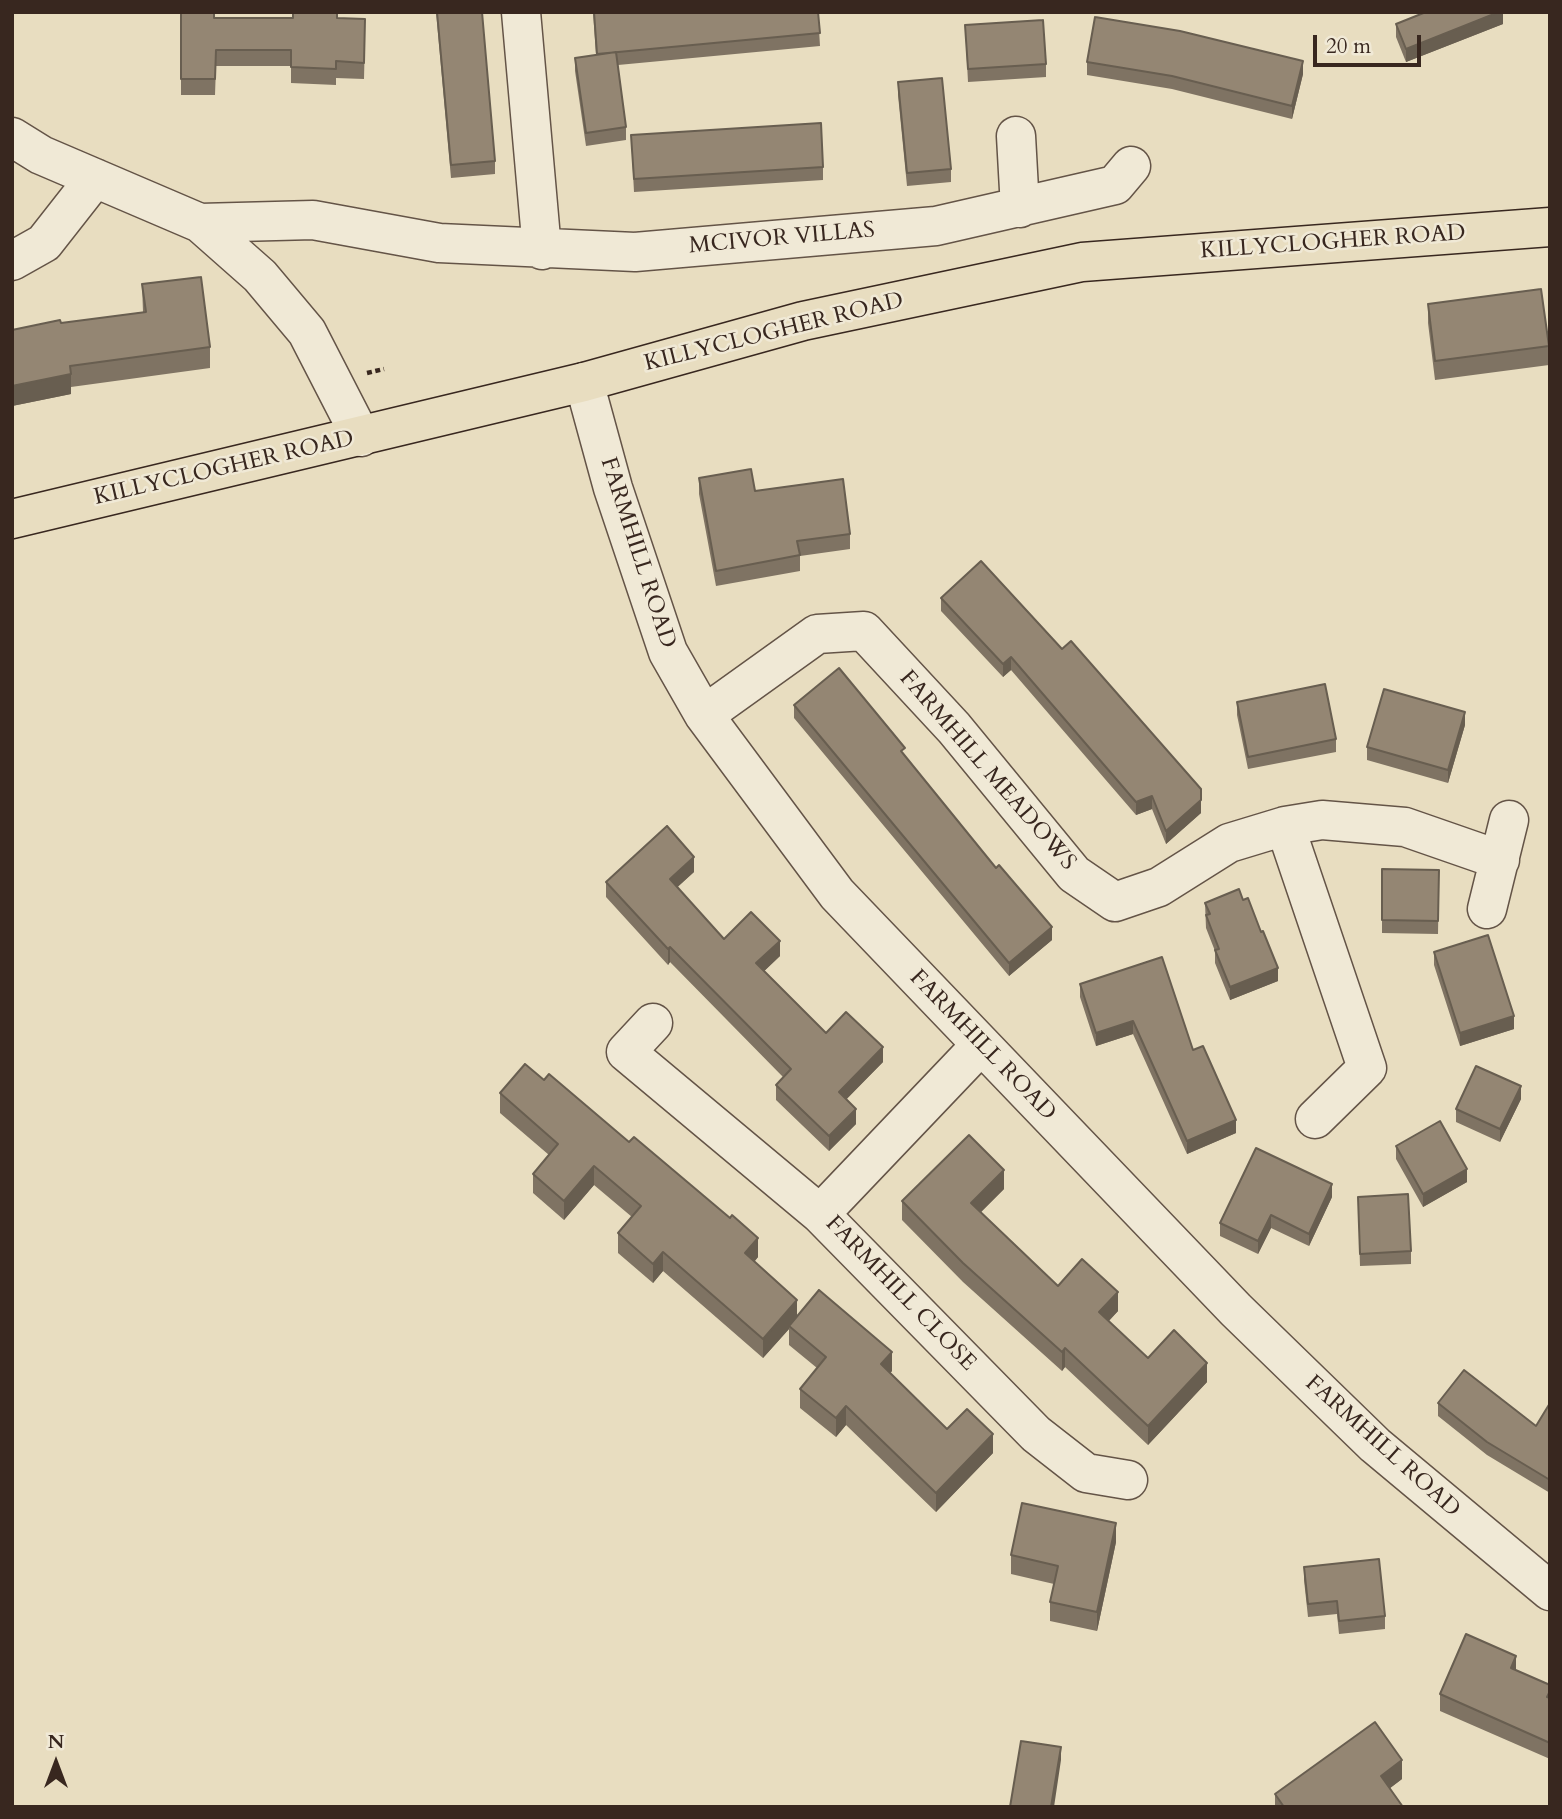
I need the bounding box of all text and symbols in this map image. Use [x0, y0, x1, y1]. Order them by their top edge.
scale bar [1317, 21, 1426, 65]
text: 20 m [1326, 32, 1371, 61]
street label: MCIVOR VILLAS [688, 217, 876, 261]
street label: KILLYCLOGHER ROAD [1199, 220, 1467, 266]
street label: KILLYCLOGHER ROAD [642, 287, 906, 379]
street label: KILLYCLOGHER ROAD [91, 426, 357, 512]
street label: FARMHILL ROAD [593, 454, 681, 652]
street label: FARMHILL MEADOWS [893, 665, 1081, 877]
street label: FARMHILL ROAD [903, 965, 1061, 1127]
street label: FARMHILL CLOSE [819, 1211, 981, 1377]
street label: FARMHILL ROAD [1299, 1370, 1465, 1524]
north arrow [21, 1728, 91, 1798]
text: N [48, 1729, 64, 1755]

